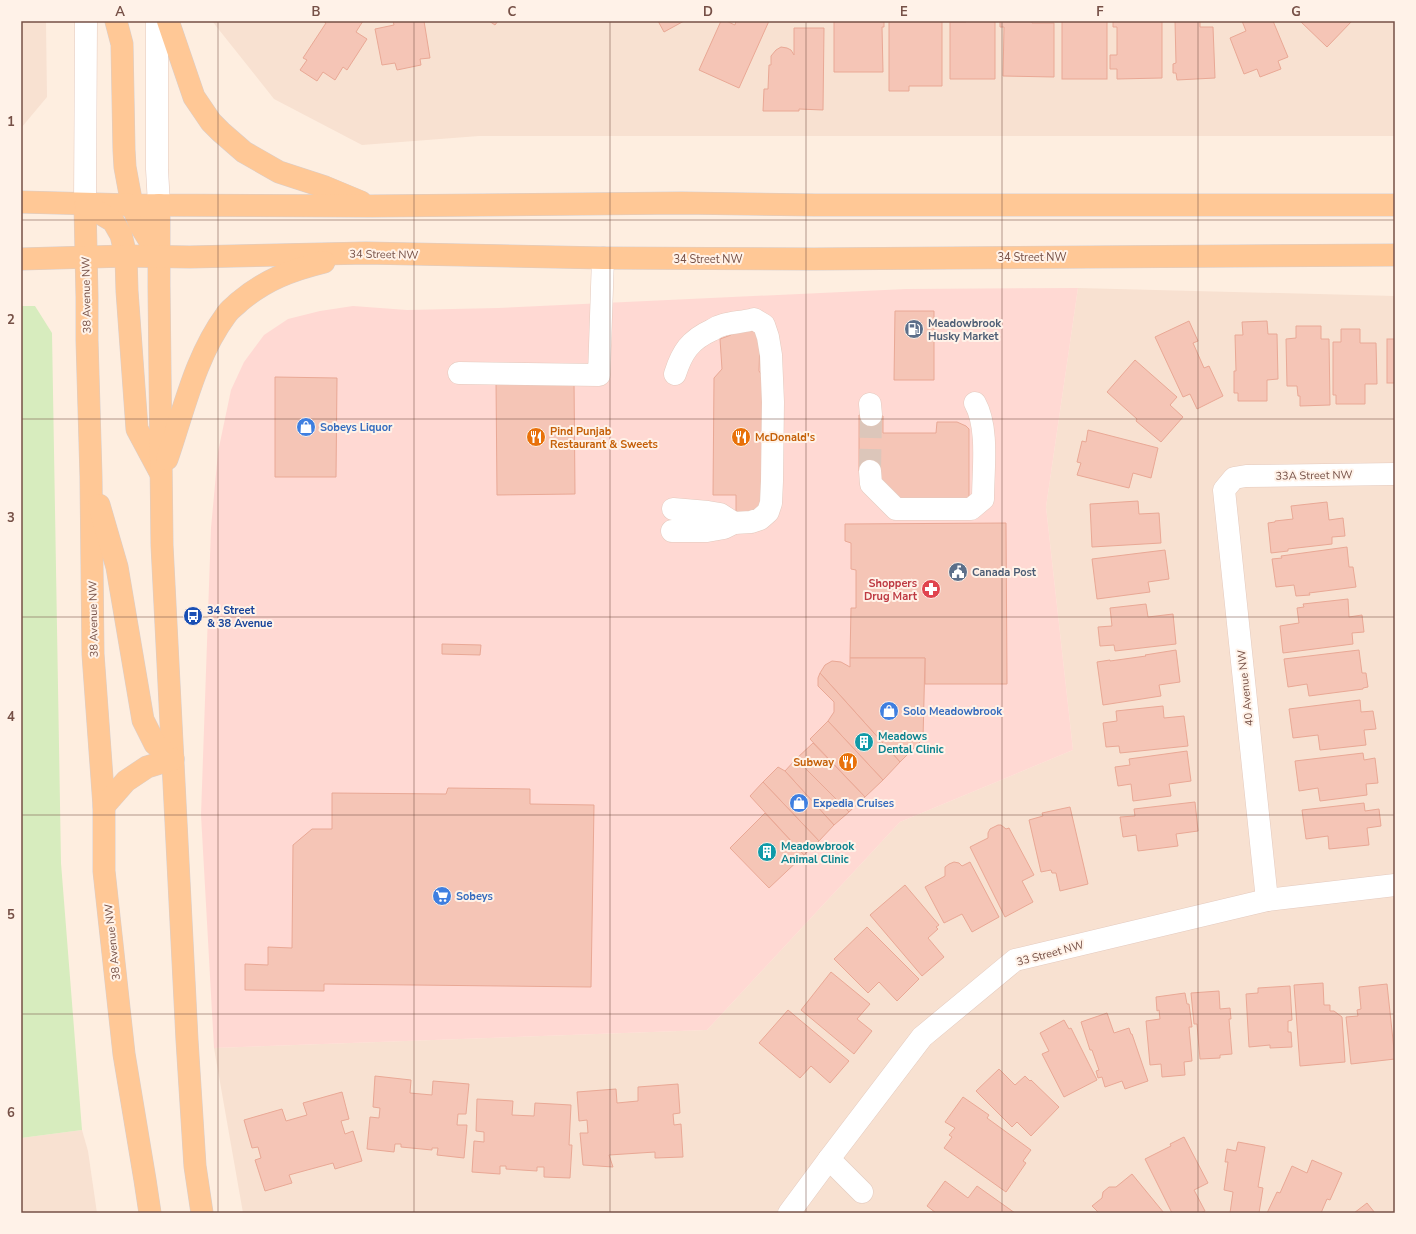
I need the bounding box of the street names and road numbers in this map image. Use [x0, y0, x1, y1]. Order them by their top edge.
street label: 34 Street NW [349, 246, 419, 263]
street label: 34 Street NW [997, 250, 1067, 265]
street label: 34 Street NW [673, 252, 743, 267]
street label: 38 Avenue NW [78, 257, 95, 333]
street label: 33A Street NW [1275, 467, 1353, 484]
street label: 38 Avenue NW [85, 581, 102, 657]
street label: 40 Avenue NW [1234, 649, 1257, 727]
street label: 38 Avenue NW [101, 903, 124, 981]
street label: 33 Street NW [1015, 937, 1085, 970]

